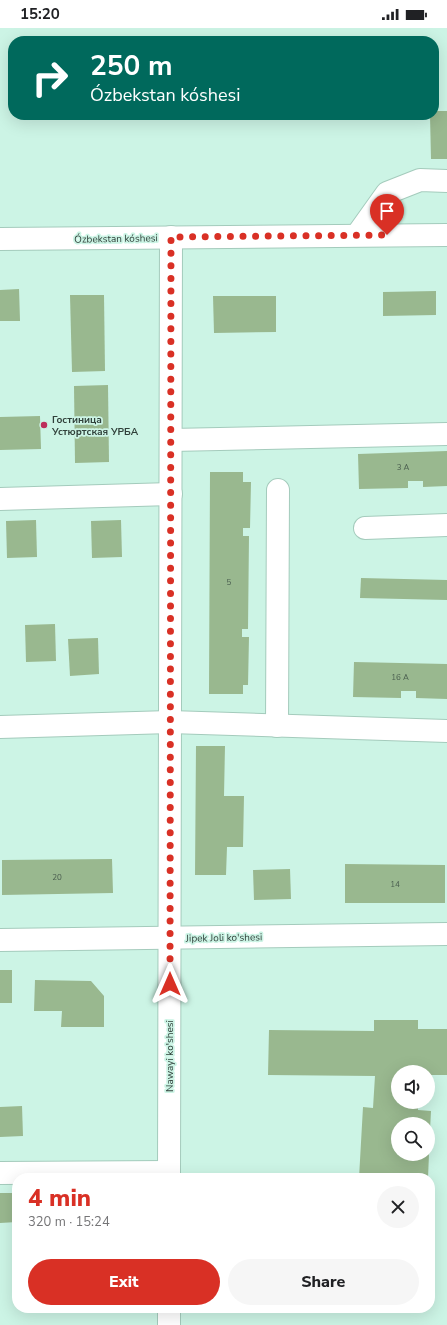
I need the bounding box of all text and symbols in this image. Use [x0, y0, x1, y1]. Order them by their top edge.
text: 15:20 [20, 4, 60, 24]
text: 250 m [90, 47, 173, 85]
icon: right [24, 52, 76, 104]
text: Ózbekstan kóshesi [90, 83, 240, 107]
pin [370, 194, 404, 235]
icon: arrive [376, 200, 398, 222]
street label: Ózbekstan kóshesi [74, 231, 158, 247]
place label: Гостиница Устюртская УРБА [51, 413, 139, 439]
marker: Гостиница Устюртская УРБА [39, 420, 49, 430]
house number: 3 А [397, 462, 410, 473]
house number: 5 [227, 577, 232, 588]
house number: 16 А [391, 672, 409, 683]
house number: 20 [52, 872, 62, 883]
house number: 14 [390, 879, 400, 890]
street label: Jipek Joli ko'shesi [185, 930, 262, 946]
position arrow [149, 963, 191, 1005]
street label: Nawayi ko'shesi [163, 1020, 177, 1092]
map controls [391, 1065, 435, 1161]
button: sound [391, 1065, 435, 1109]
button: search [391, 1117, 435, 1161]
text: 4 min [28, 1182, 91, 1214]
button: close [377, 1186, 419, 1228]
text: 320 m · 15:24 [28, 1213, 110, 1231]
button: Exit [28, 1259, 220, 1305]
button: Share [228, 1259, 419, 1305]

